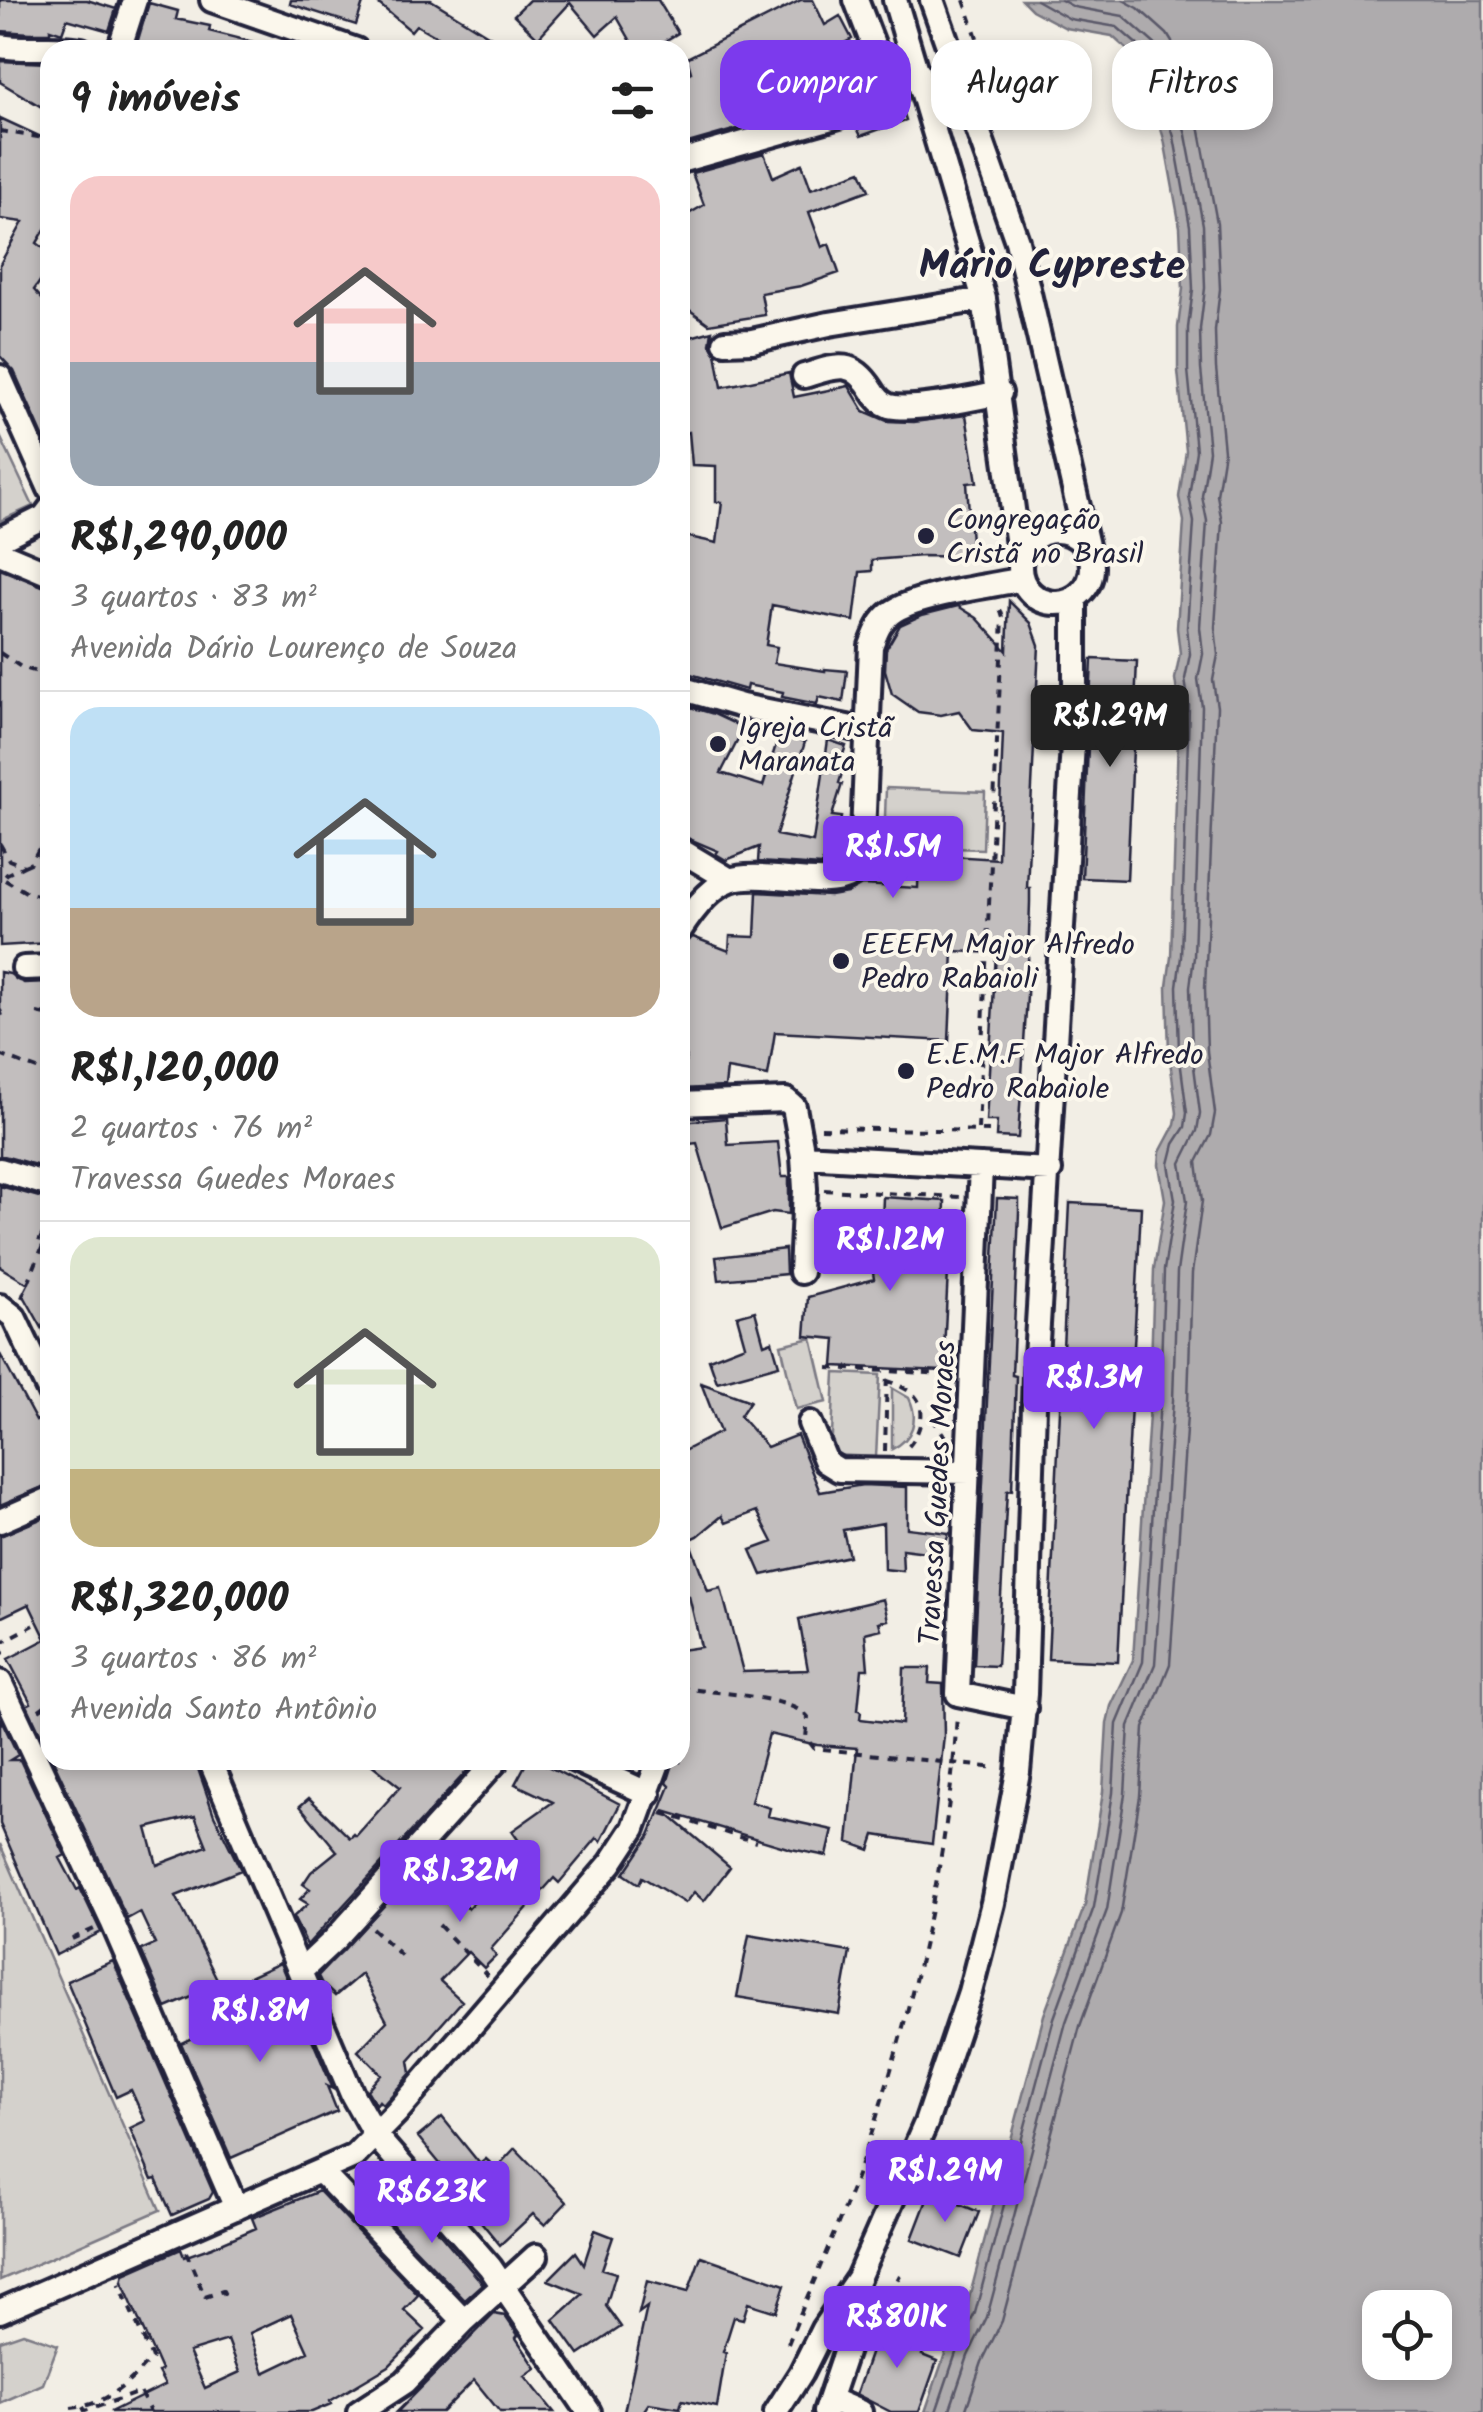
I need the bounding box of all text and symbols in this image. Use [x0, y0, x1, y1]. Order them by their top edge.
chip: Comprar [720, 40, 911, 130]
chip: Alugar [931, 40, 1092, 130]
chip: Filtros [1112, 40, 1273, 130]
text: 9 imóveis [70, 67, 240, 134]
icon: filters [605, 73, 660, 128]
district label: Mário Cypreste [919, 235, 1185, 299]
icon: home [275, 241, 455, 421]
place label: Congregação Cristã no Brasil [946, 497, 1144, 579]
text: R$1,290,000 [70, 506, 287, 573]
marker: Congregação Cristã no Brasil [915, 525, 937, 547]
text: 3 quartos · 83 m² [70, 573, 317, 624]
text: Avenida Dário Lourenço de Souza [70, 624, 517, 675]
pin: R$1.29M [1018, 685, 1202, 770]
text: R$1.29M [1053, 692, 1167, 743]
place label: Igreja Cristã Maranata [738, 705, 895, 787]
marker: Igreja Cristã Maranata [707, 733, 729, 755]
icon: home [275, 772, 455, 952]
pin: R$1.5M [812, 816, 974, 901]
text: R$1.5M [845, 823, 941, 874]
place label: EEEFM Major Alfredo Pedro Rabaioli [861, 922, 1135, 1004]
marker: EEEFM Major Alfredo Pedro Rabaioli [830, 950, 852, 972]
place label: E.E.M.F Major Alfredo Pedro Rabaiole [926, 1032, 1204, 1114]
text: R$1,120,000 [70, 1037, 278, 1104]
marker: E.E.M.F Major Alfredo Pedro Rabaiole [895, 1060, 917, 1082]
text: 2 quartos · 76 m² [70, 1104, 312, 1155]
text: Travessa Guedes Moraes [70, 1155, 395, 1206]
pin: R$1.12M [798, 1209, 982, 1294]
text: R$1.12M [836, 1216, 944, 1267]
icon: home [275, 1302, 455, 1482]
street label: Travessa Guedes Moraes [907, 1339, 971, 1647]
pin: R$1.3M [1013, 1347, 1175, 1432]
text: R$1.3M [1045, 1354, 1143, 1405]
text: R$1,320,000 [70, 1567, 288, 1634]
text: 3 quartos · 86 m² [70, 1634, 316, 1685]
text: Avenida Santo Antônio [70, 1685, 377, 1736]
pin: R$1.32M [368, 1840, 552, 1925]
text: R$1.32M [402, 1847, 518, 1898]
pin: R$1.8M [179, 1980, 341, 2065]
text: R$1.8M [211, 1987, 309, 2038]
pin: R$1.29M [853, 2140, 1037, 2225]
text: R$1.29M [888, 2147, 1002, 2198]
pin: R$623K [351, 2161, 513, 2246]
text: R$623K [377, 2168, 487, 2219]
pin: R$801K [816, 2286, 978, 2371]
map controls [1362, 2290, 1452, 2380]
button: locate [1362, 2290, 1452, 2380]
text: R$801K [846, 2293, 948, 2344]

